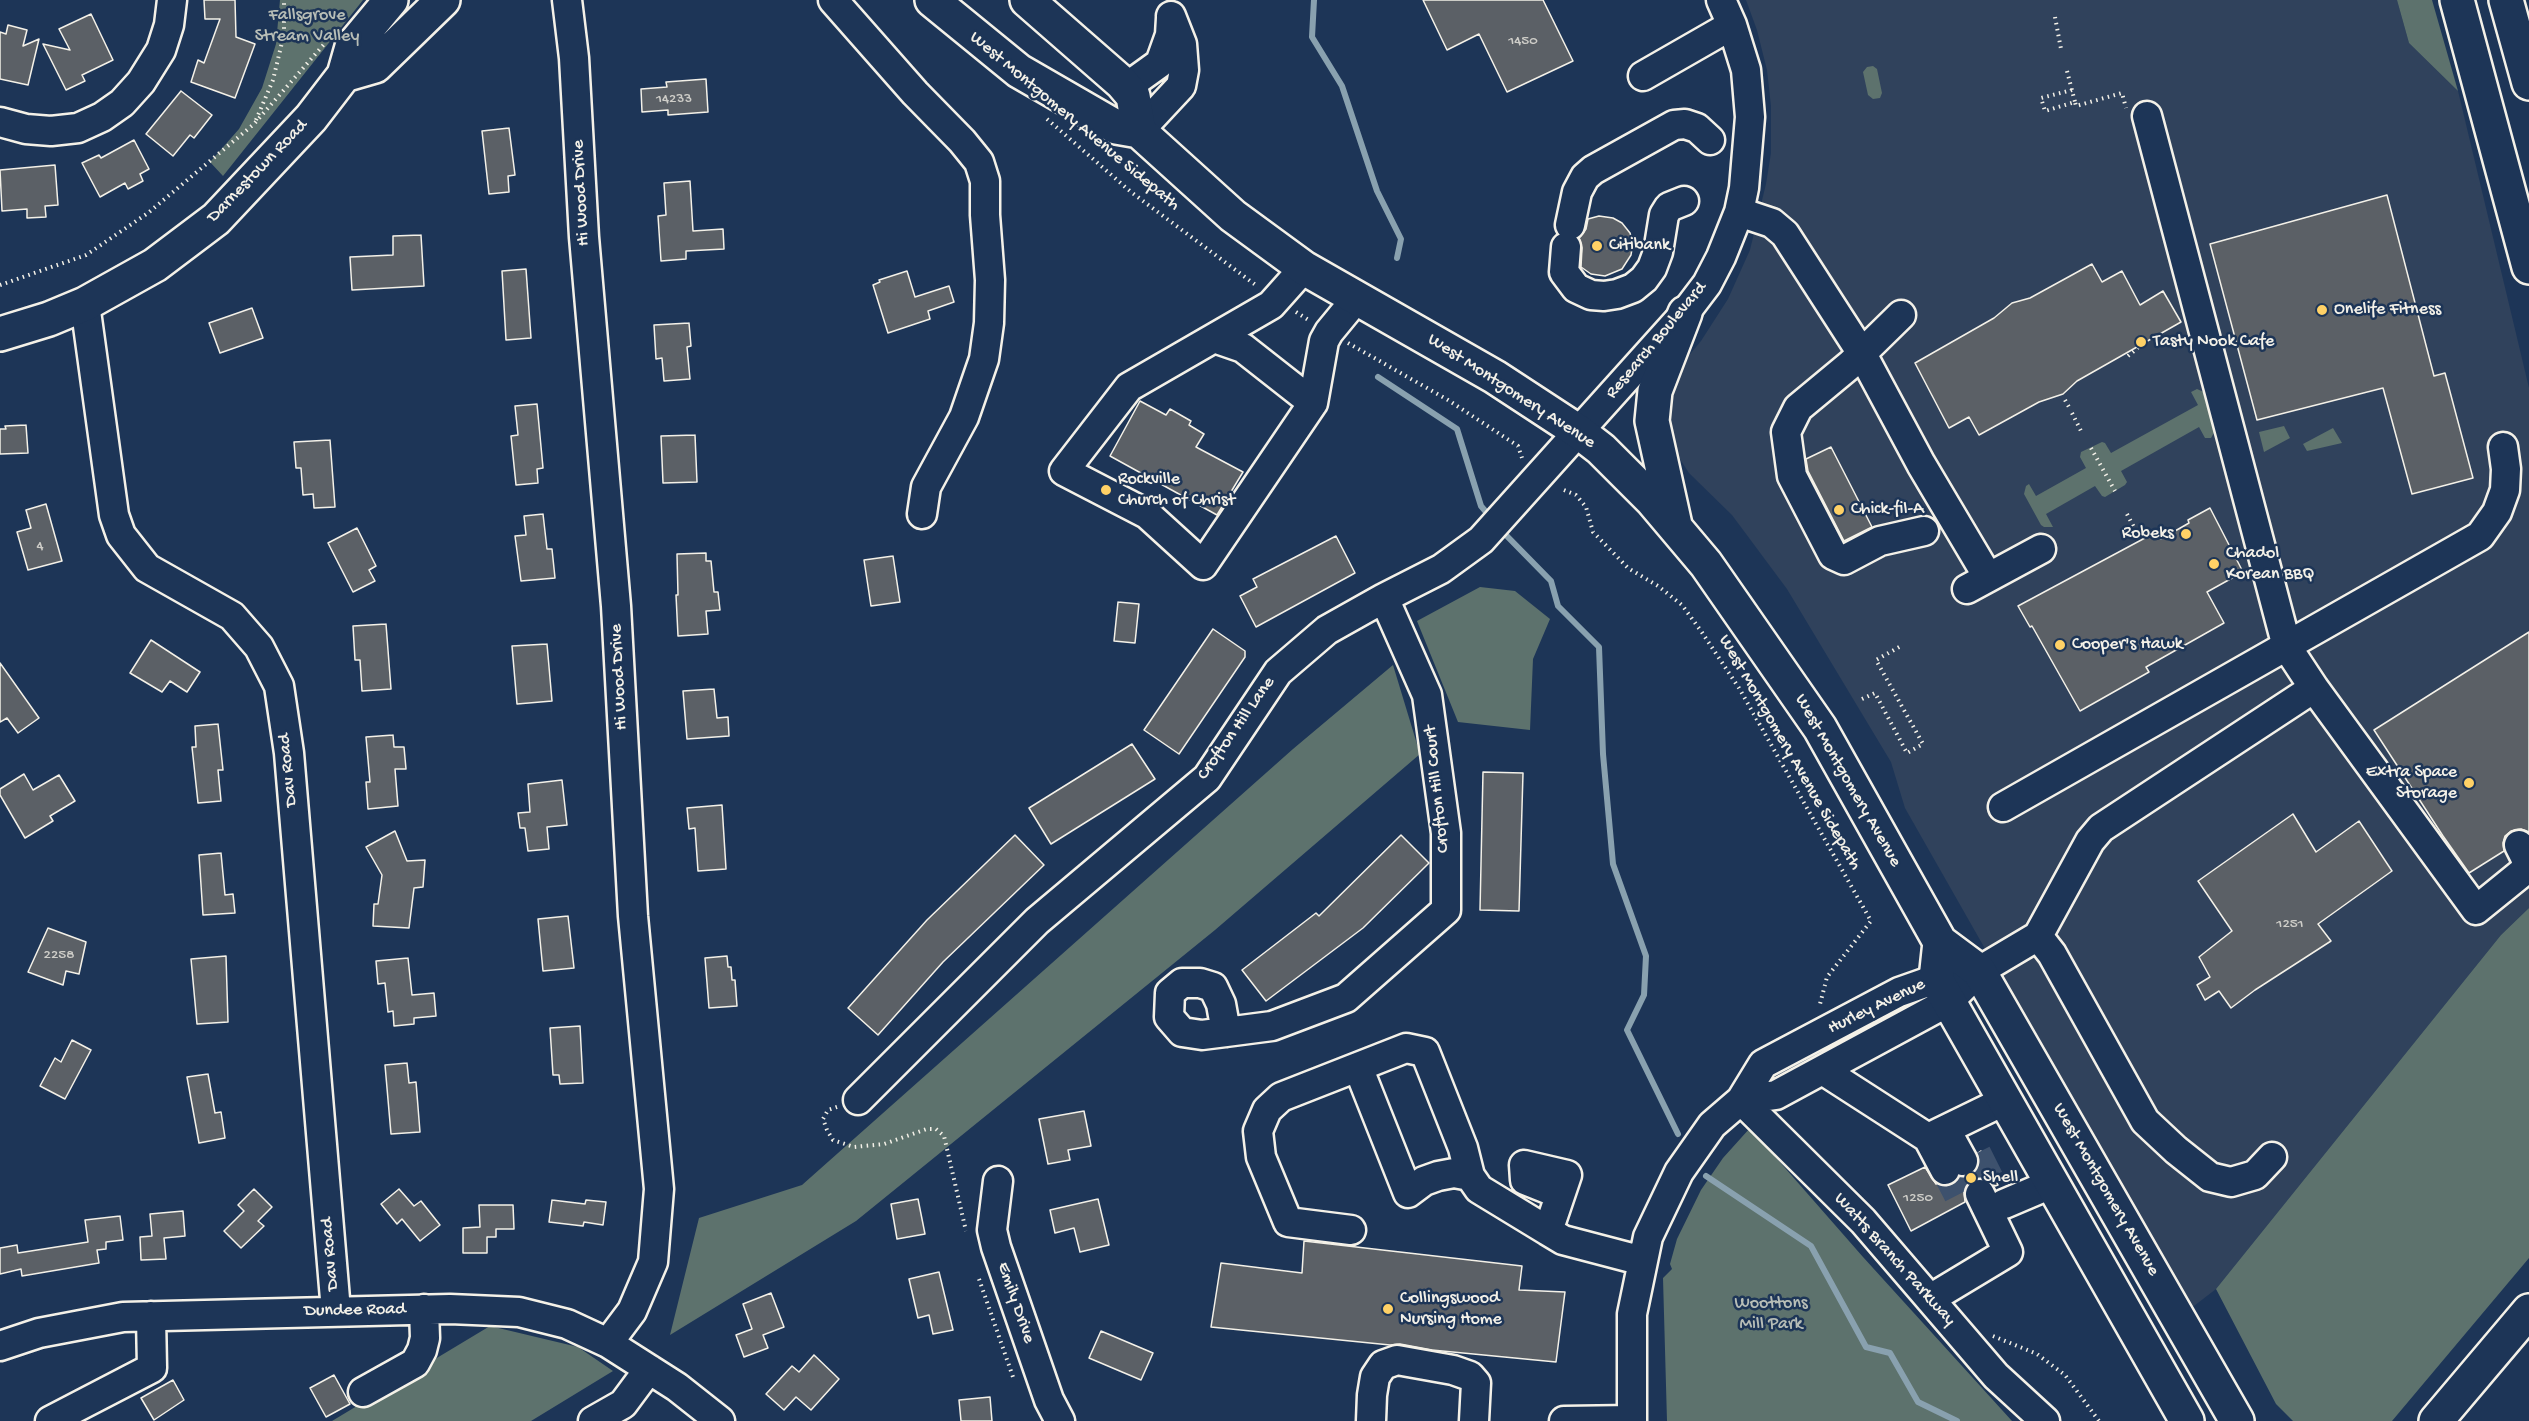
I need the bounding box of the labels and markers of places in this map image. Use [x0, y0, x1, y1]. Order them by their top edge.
place label: Citibank [1609, 235, 1670, 257]
marker: Citibank [1590, 239, 1604, 253]
place label: Onelife Fitness [2334, 299, 2441, 321]
marker: Onelife Fitness [2315, 303, 2329, 317]
place label: Tasty Nook Cafe [2153, 331, 2274, 353]
marker: Tasty Nook Cafe [2134, 335, 2148, 349]
place label: Rockville Church of Christ [1118, 469, 1235, 512]
marker: Rockville Church of Christ [1099, 483, 1113, 497]
place label: Chick-fil-A [1851, 499, 1924, 521]
marker: Chick-fil-A [1832, 503, 1846, 517]
place label: Robeks [2122, 523, 2174, 545]
marker: Robeks [2179, 527, 2193, 541]
place label: Chadol Korean BBQ [2226, 543, 2314, 586]
marker: Chadol Korean BBQ [2207, 557, 2221, 571]
place label: Cooper's Hawk [2072, 634, 2183, 656]
marker: Cooper's Hawk [2053, 638, 2067, 652]
place label: Extra Space Storage [2366, 762, 2457, 804]
marker: Extra Space Storage [2462, 776, 2476, 790]
place label: Shell [1983, 1167, 2018, 1189]
marker: Shell [1964, 1171, 1978, 1185]
place label: Collingswood Nursing Home [1400, 1288, 1502, 1330]
marker: Collingswood Nursing Home [1381, 1302, 1395, 1316]

